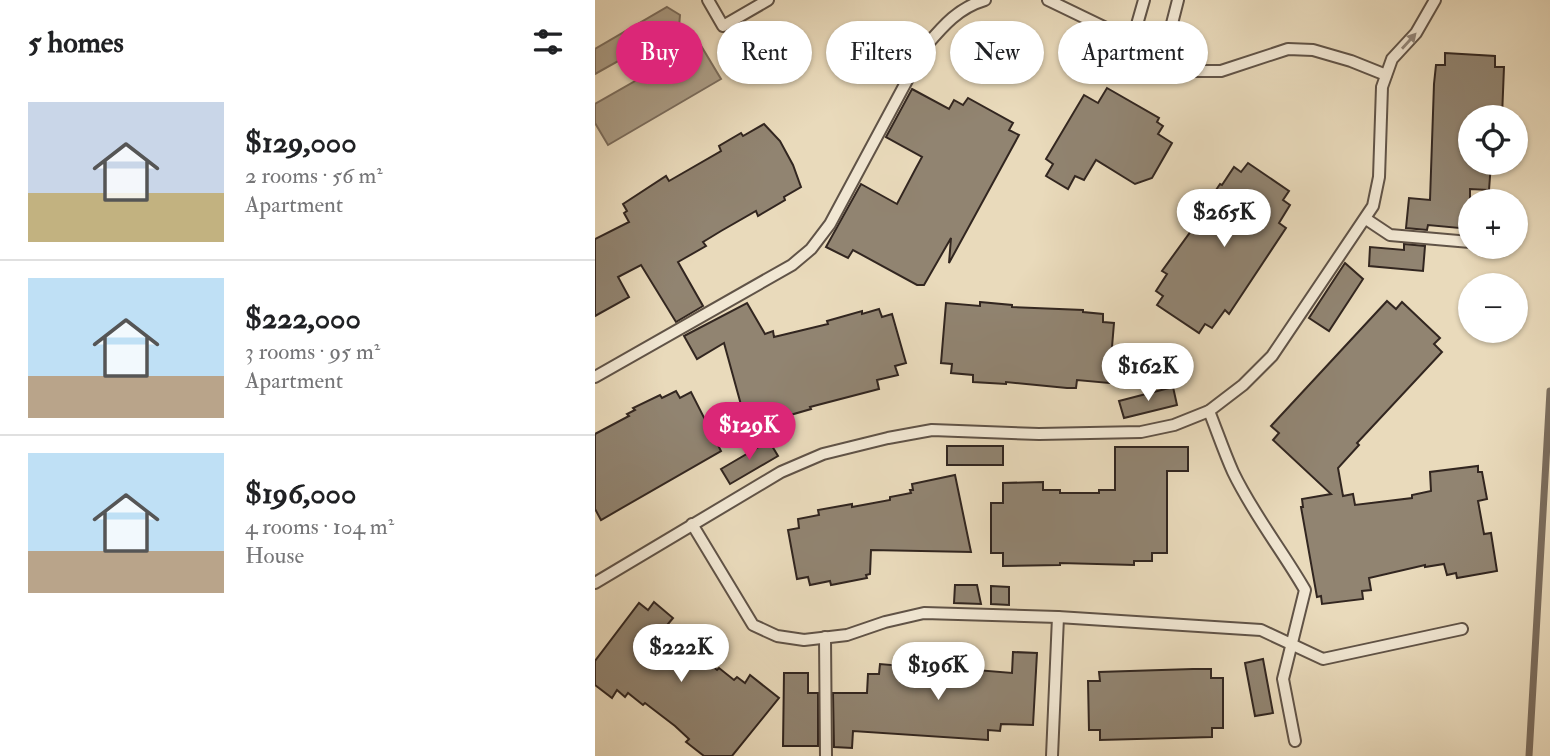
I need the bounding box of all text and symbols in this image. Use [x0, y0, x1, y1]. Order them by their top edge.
chip: Buy [616, 21, 703, 84]
chip: Rent [717, 21, 812, 84]
chip: Filters [826, 21, 936, 84]
chip: New [950, 21, 1044, 84]
chip: Apartment [1058, 21, 1208, 84]
icon: filters [529, 23, 567, 61]
text: 5 homes [28, 24, 124, 61]
one-way arrow [1400, 33, 1416, 50]
map controls [1458, 105, 1528, 343]
button: locate [1458, 105, 1528, 175]
text: $129,000 [245, 124, 357, 161]
icon: home [84, 130, 168, 214]
text: 2 rooms · 56 m² [245, 161, 383, 190]
button: + [1458, 189, 1528, 259]
text: Apartment [245, 190, 343, 219]
pin: $265K [1175, 190, 1273, 249]
text: $265K [1193, 197, 1255, 226]
button: − [1458, 273, 1528, 343]
text: $222,000 [245, 300, 361, 337]
icon: home [84, 306, 168, 390]
text: 3 rooms · 95 m² [245, 337, 380, 366]
pin: $162K [1099, 344, 1197, 403]
text: $162K [1118, 351, 1178, 380]
text: Apartment [245, 366, 343, 395]
pin: $129K [700, 402, 798, 462]
text: $129K [719, 410, 779, 439]
text: $196,000 [245, 475, 356, 512]
icon: home [84, 481, 168, 565]
text: 4 rooms · 104 m² [245, 512, 394, 541]
text: House [245, 541, 304, 570]
pin: $222K [632, 624, 730, 684]
text: $222K [649, 632, 713, 661]
pin: $196K [889, 642, 987, 702]
text: $196K [908, 650, 968, 679]

